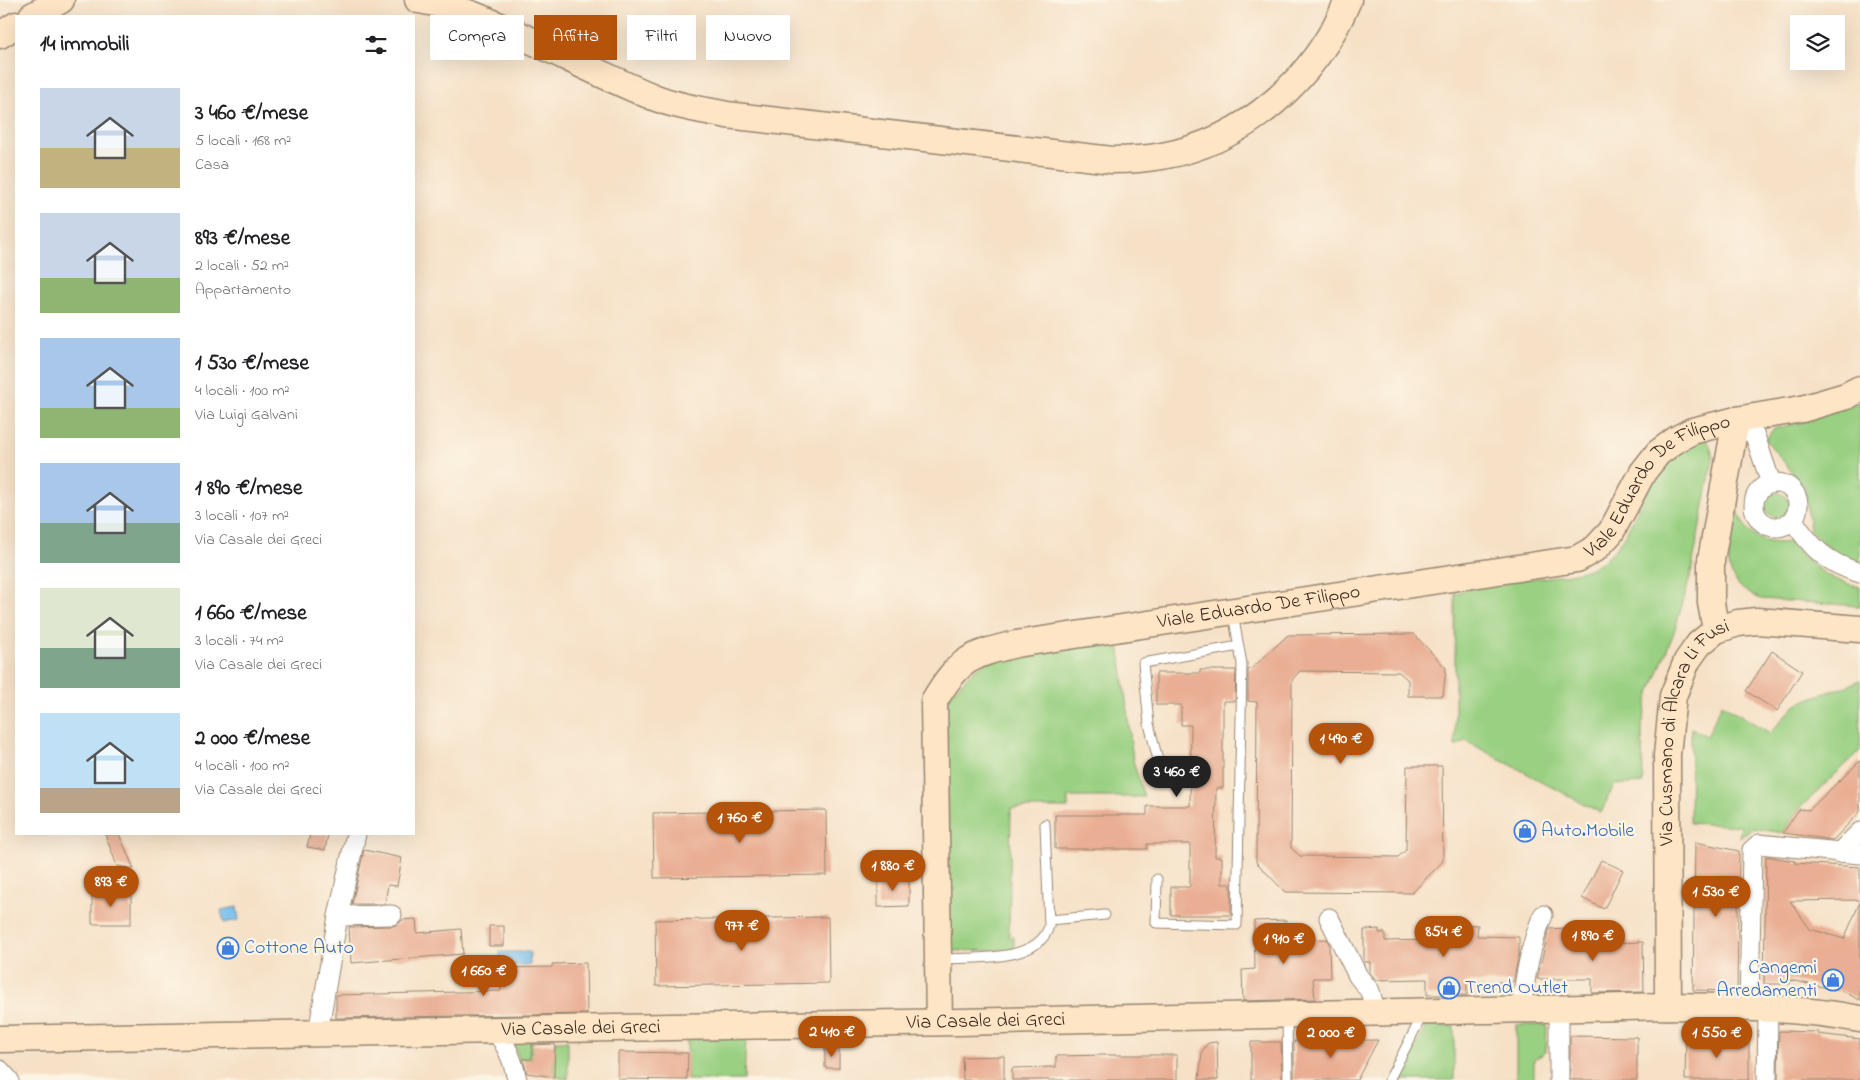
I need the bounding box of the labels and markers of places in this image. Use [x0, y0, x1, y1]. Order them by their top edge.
pin: 1 490 € [1295, 722, 1387, 765]
pin: 3 460 € [1131, 756, 1223, 798]
pin: 1 760 € [694, 802, 786, 844]
place label: Auto.Mobile [1541, 817, 1634, 846]
shop icon: Auto.Mobile [1513, 819, 1537, 843]
pin: 1 880 € [847, 850, 939, 892]
pin: 893 € [76, 866, 146, 908]
pin: 1 530 € [1670, 876, 1762, 918]
pin: 977 € [707, 910, 777, 952]
pin: 854 € [1409, 916, 1479, 958]
pin: 1 890 € [1547, 920, 1639, 962]
pin: 1 910 € [1238, 922, 1330, 965]
place label: Cottone Auto [244, 934, 354, 963]
shop icon: Cottone Auto [216, 936, 240, 960]
pin: 1 660 € [438, 954, 530, 997]
place label: Cangemi Arredamenti [1717, 954, 1817, 1006]
shop icon: Cangemi Arredamenti [1821, 968, 1845, 992]
place label: Trend Outlet [1465, 974, 1568, 1003]
shop icon: Trend Outlet [1437, 976, 1461, 1000]
pin: 2 410 € [786, 1016, 878, 1058]
pin: 2 000 € [1285, 1016, 1377, 1059]
pin: 1 550 € [1671, 1016, 1763, 1059]

